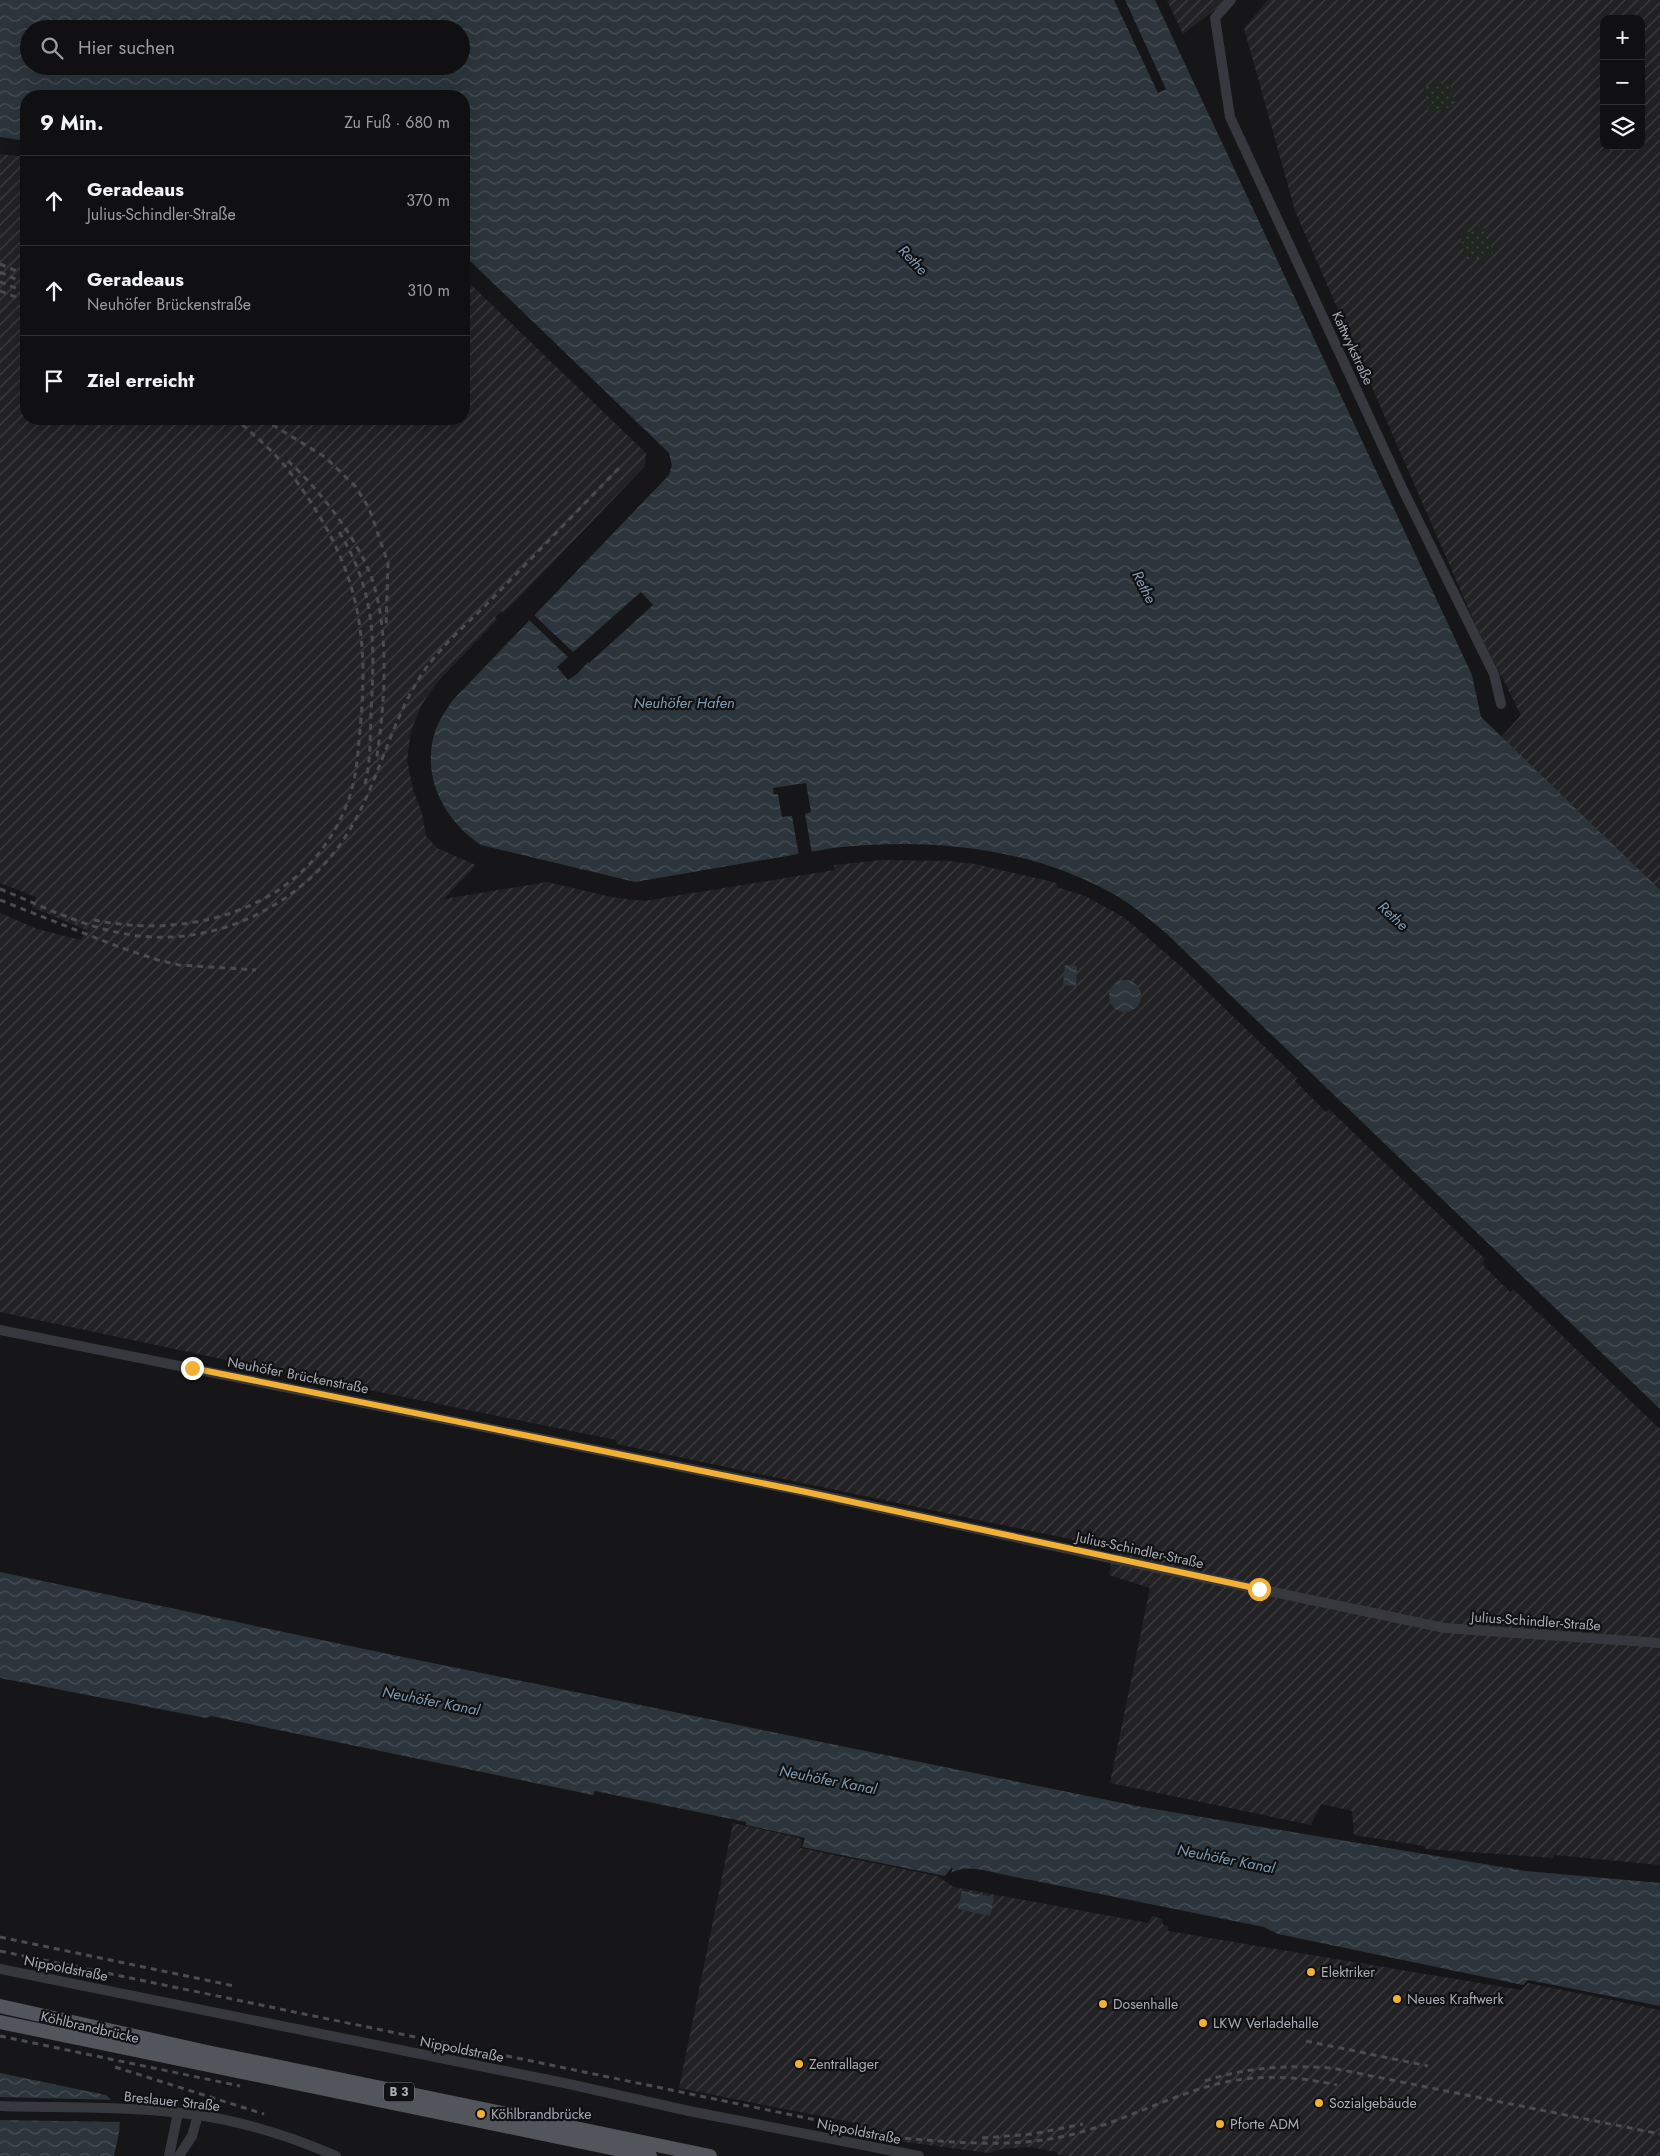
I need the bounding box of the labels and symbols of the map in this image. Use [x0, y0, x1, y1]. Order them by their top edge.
water label: Rethe [893, 240, 933, 280]
street label: Kattwykstraße [1327, 308, 1379, 388]
water label: Rethe [1126, 567, 1162, 608]
water label: Neuhöfer Hafen [633, 692, 735, 714]
water label: Rethe [1373, 896, 1413, 936]
street label: Neuhöfer Brückenstraße [226, 1351, 370, 1399]
route end [181, 1357, 204, 1380]
street label: Julius-Schindler-Straße [1072, 1526, 1206, 1573]
route start [1248, 1578, 1271, 1601]
street label: Julius-Schindler-Straße [1468, 1606, 1602, 1636]
water label: Neuhöfer Kanal [380, 1681, 482, 1721]
water label: Neuhöfer Kanal [777, 1760, 879, 1800]
water label: Neuhöfer Kanal [1175, 1839, 1277, 1879]
street label: Nippoldstraße [22, 1950, 110, 1986]
place label: Elektriker [1321, 1962, 1375, 1982]
marker: Elektriker [1305, 1966, 1317, 1978]
place label: Neues Kraftwerk [1407, 1989, 1505, 2009]
marker: Neues Kraftwerk [1391, 1993, 1403, 2005]
place label: Dosenhalle [1113, 1994, 1178, 2014]
marker: Dosenhalle [1097, 1998, 1109, 2010]
street label: Köhlbrandbrücke [39, 2006, 141, 2048]
place label: LKW Verladehalle [1213, 2013, 1319, 2033]
marker: LKW Verladehalle [1197, 2017, 1209, 2029]
street label: Nippoldstraße [418, 2031, 506, 2067]
place label: Zentrallager [809, 2054, 879, 2074]
marker: Zentrallager [793, 2058, 805, 2070]
road number: B 3 [384, 2082, 414, 2102]
street label: Breslauer Straße [123, 2086, 221, 2116]
place label: Sozialgebäude [1329, 2093, 1417, 2113]
marker: Sozialgebäude [1313, 2097, 1325, 2109]
place label: Köhlbrandbrücke [491, 2104, 592, 2124]
marker: Köhlbrandbrücke [475, 2108, 487, 2120]
street label: Nippoldstraße [815, 2113, 903, 2149]
place label: Pforte ADM [1230, 2114, 1299, 2134]
marker: Pforte ADM [1214, 2118, 1226, 2130]

